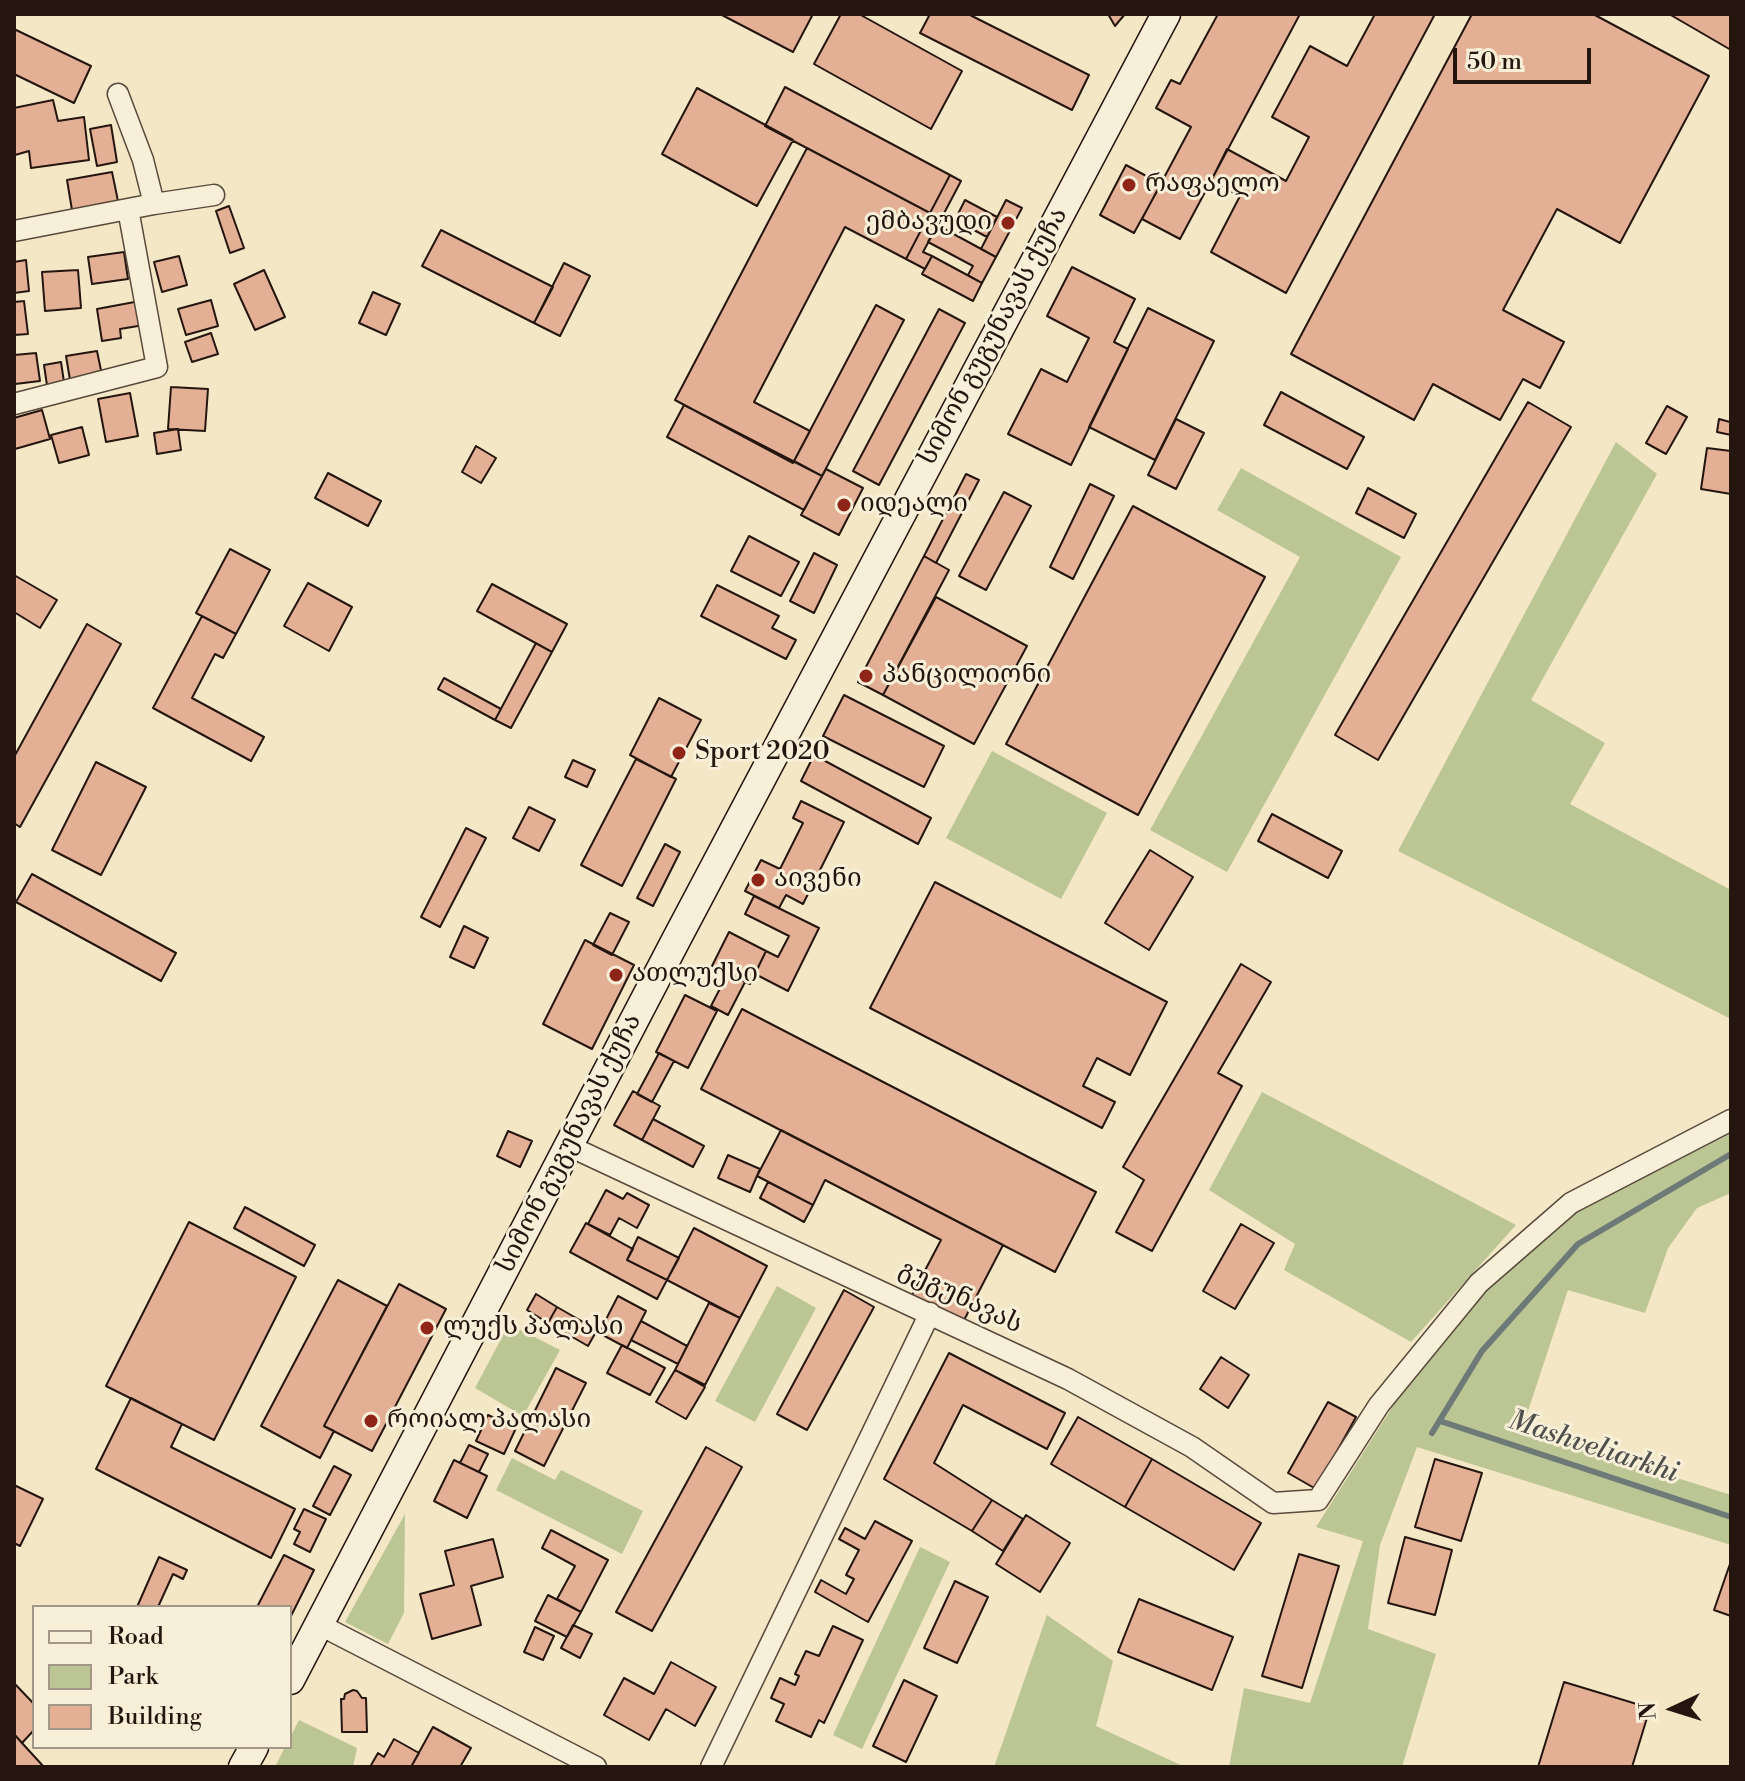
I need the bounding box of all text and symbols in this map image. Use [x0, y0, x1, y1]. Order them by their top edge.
scale bar [1457, 32, 1595, 82]
text: 50 m [1467, 47, 1522, 77]
place label: რაფაელო [1145, 169, 1280, 201]
marker: რაფაელო [1120, 176, 1138, 194]
street label: სიმონ გუგუნავას ქუჩა [913, 203, 1075, 471]
place label: ემბავუდი [866, 207, 992, 239]
marker: ემბავუდი [999, 214, 1017, 232]
place label: იდეალი [860, 489, 968, 521]
marker: იდეალი [835, 496, 853, 514]
place label: პანცილიონი [882, 660, 1051, 692]
marker: პანცილიონი [857, 667, 875, 685]
place label: Sport 2020 [695, 737, 830, 769]
marker: Sport 2020 [670, 744, 688, 762]
place label: აივენი [774, 864, 862, 896]
marker: აივენი [749, 871, 767, 889]
place label: ათლუქსი [632, 959, 758, 991]
marker: ათლუქსი [607, 966, 625, 984]
street label: სიმონ გუგუნავას ქუჩა [491, 1009, 649, 1279]
street label: გუგუნავას [893, 1255, 1027, 1341]
place label: ლუქს პალასი [443, 1312, 623, 1344]
marker: ლუქს პალასი [418, 1319, 436, 1337]
place label: როიალ პალასი [387, 1405, 591, 1437]
water label: Mashveliarkhi [1504, 1405, 1682, 1491]
marker: როიალ პალასი [362, 1412, 380, 1430]
legend [32, 1605, 292, 1749]
text: Road [108, 1622, 164, 1652]
text: Park [108, 1662, 158, 1692]
north arrow [1633, 1669, 1713, 1749]
text: N [1634, 1701, 1663, 1720]
text: Building [108, 1702, 202, 1732]

